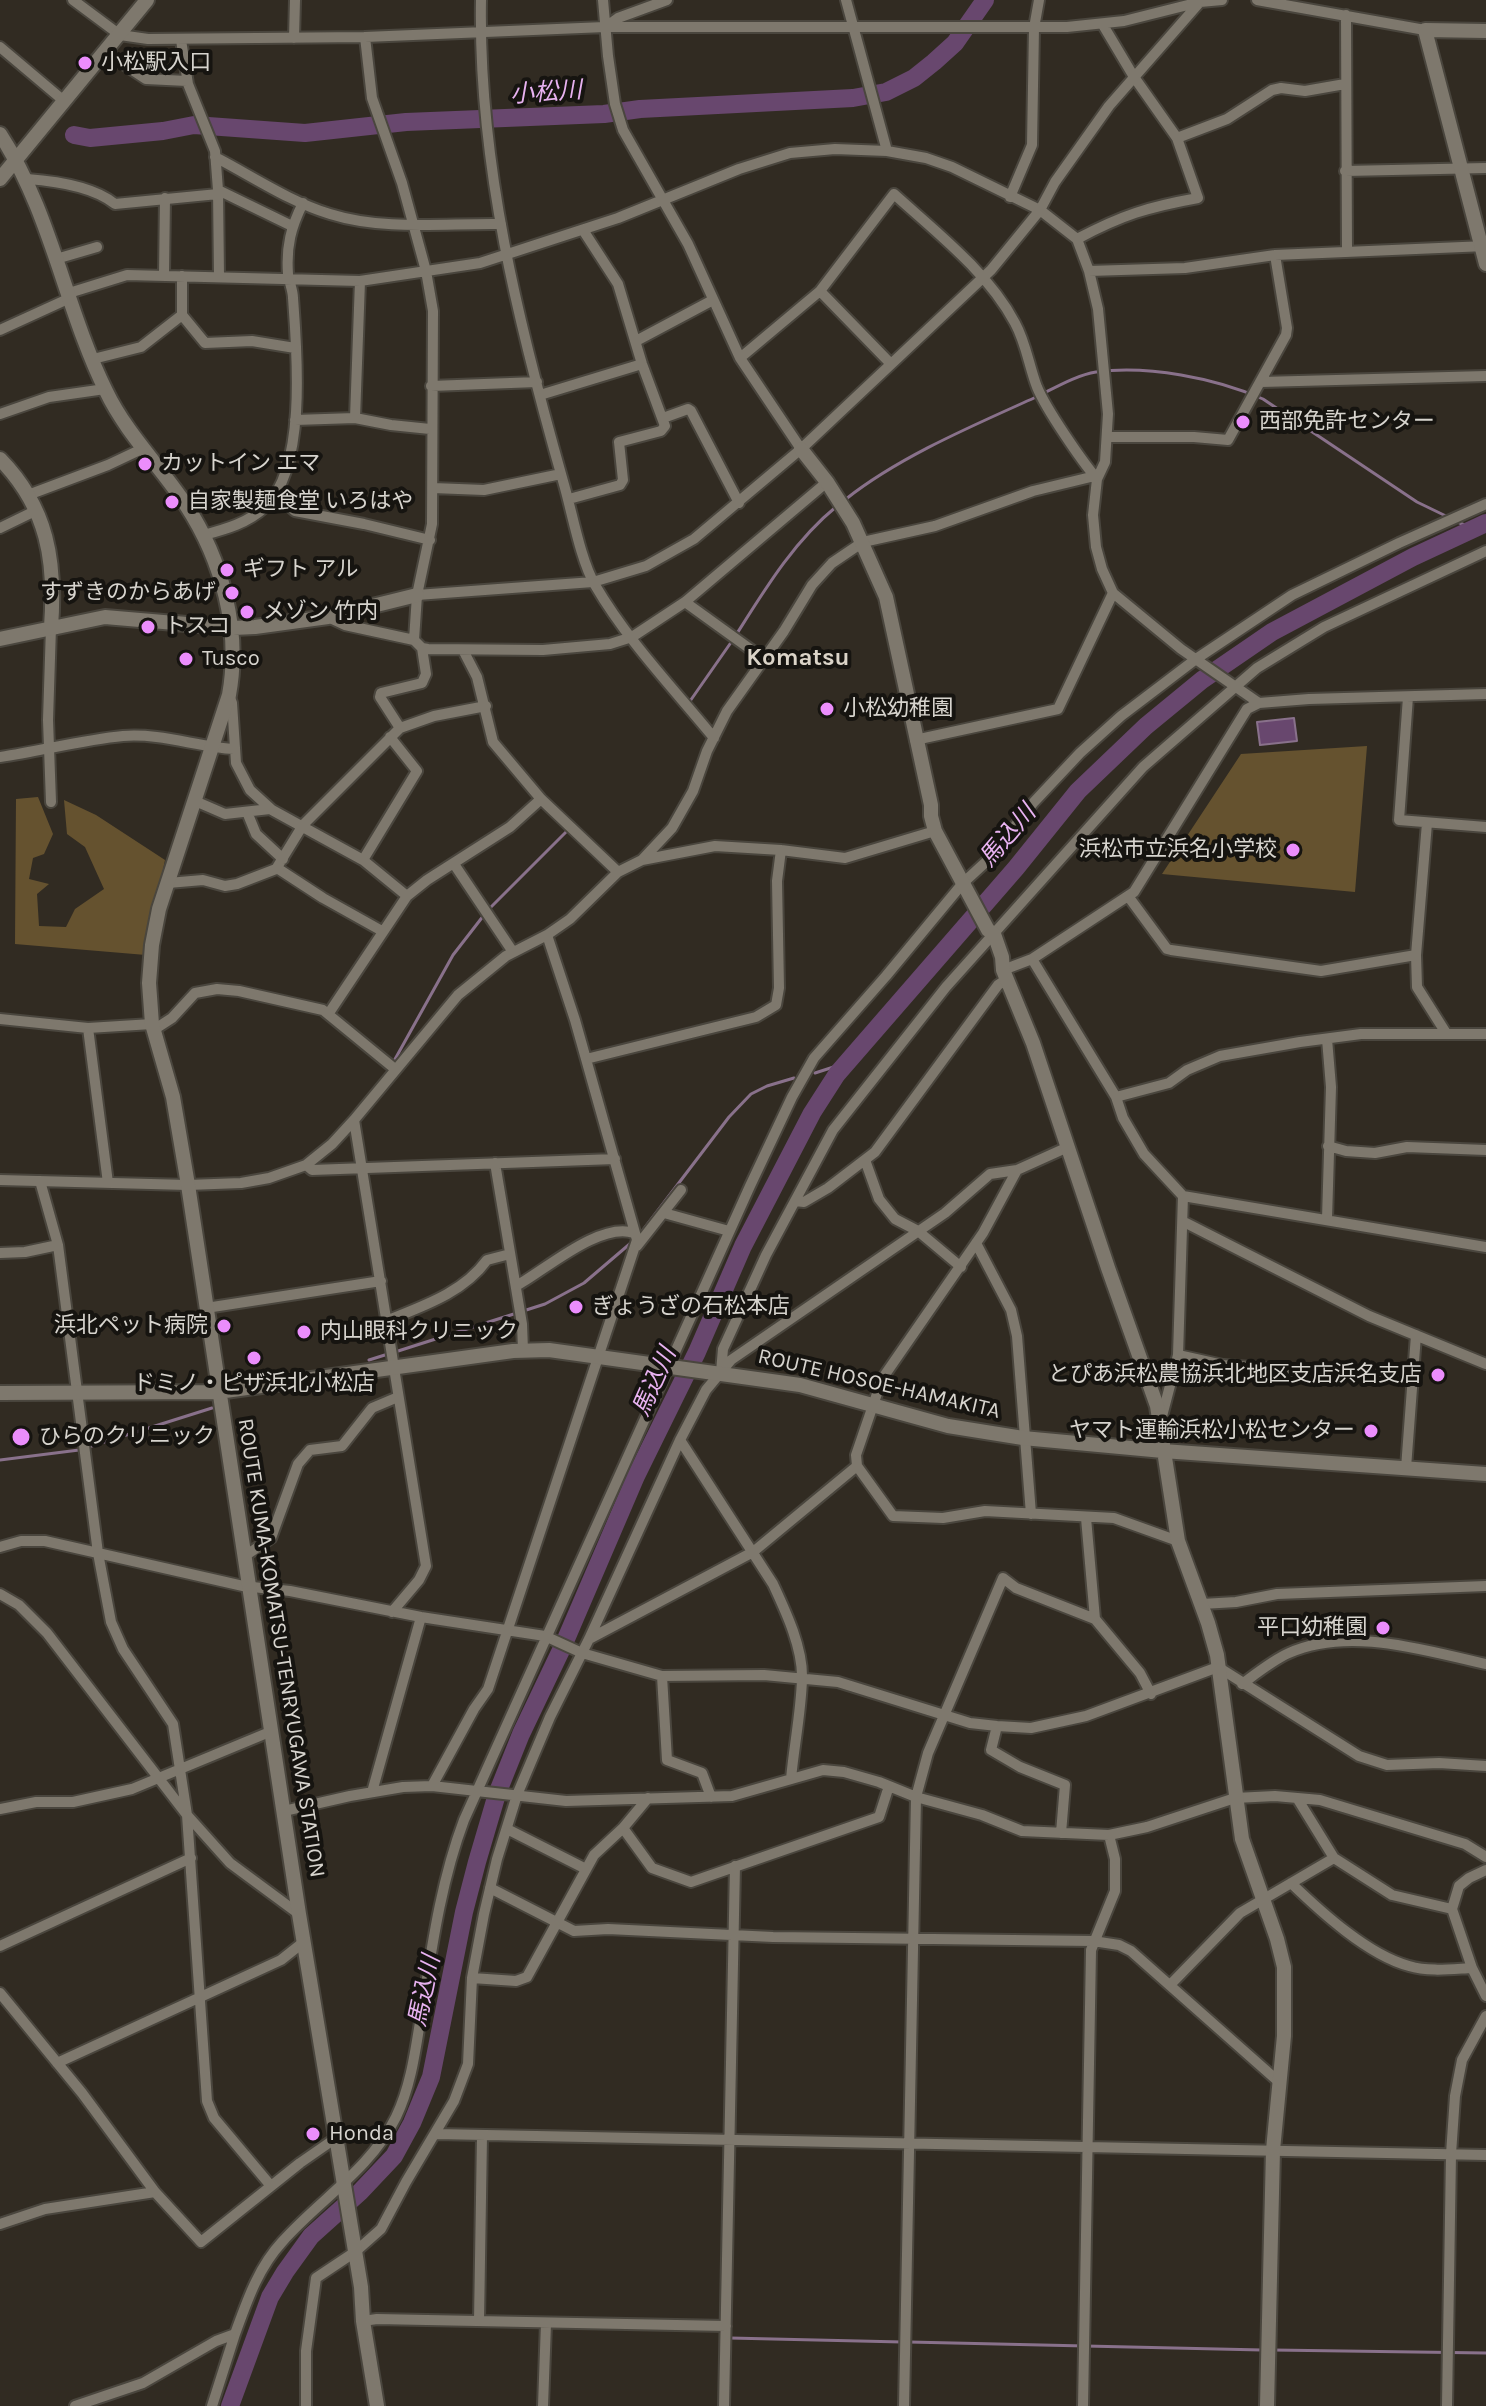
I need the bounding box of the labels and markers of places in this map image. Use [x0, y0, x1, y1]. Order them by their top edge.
place label: 小松駅入口 [101, 50, 211, 76]
marker: 小松駅入口 [76, 54, 94, 72]
place label: 西部免許センター [1259, 409, 1435, 435]
marker: 西部免許センター [1234, 413, 1252, 431]
place label: カットイン エマ [161, 451, 320, 477]
marker: カットイン エマ [136, 455, 154, 473]
place label: 自家製麺食堂 いろはや [188, 489, 413, 515]
marker: 自家製麺食堂 いろはや [163, 493, 181, 511]
place label: ギフト アル [243, 557, 358, 583]
marker: ギフト アル [218, 561, 236, 579]
place label: すずきのからあげ [40, 580, 216, 606]
marker: すずきのからあげ [223, 584, 241, 602]
place label: メゾン 竹内 [263, 599, 378, 625]
marker: メゾン 竹内 [238, 603, 256, 621]
place label: トスコ [164, 614, 230, 640]
marker: トスコ [139, 618, 157, 636]
place label: Tusco [202, 646, 260, 672]
marker: Tusco [177, 650, 195, 668]
place label: 小松幼稚園 [843, 696, 953, 722]
marker: 小松幼稚園 [818, 700, 836, 718]
place label: 浜松市立浜名小学校 [1079, 837, 1277, 863]
marker: 浜松市立浜名小学校 [1284, 841, 1302, 859]
place label: ぎょうざの石松本店 [592, 1294, 790, 1320]
marker: ぎょうざの石松本店 [567, 1298, 585, 1316]
place label: 浜北ペット病院 [54, 1313, 208, 1339]
marker: 浜北ペット病院 [215, 1317, 233, 1335]
place label: 内山眼科クリニック [320, 1319, 518, 1345]
marker: 内山眼科クリニック [295, 1323, 313, 1341]
marker: ドミノ・ピザ浜北小松店 [245, 1349, 263, 1367]
place label: とぴあ浜松農協浜北地区支店浜名支店 [1048, 1362, 1422, 1388]
marker: とぴあ浜松農協浜北地区支店浜名支店 [1429, 1366, 1447, 1384]
place label: ドミノ・ピザ浜北小松店 [133, 1371, 375, 1397]
place label: ヤマト運輸浜松小松センター [1069, 1418, 1355, 1444]
marker: ヤマト運輸浜松小松センター [1362, 1422, 1380, 1440]
place label: ひらのクリニック [39, 1424, 215, 1450]
marker: ひらのクリニック [10, 1426, 32, 1448]
place label: 平口幼稚園 [1257, 1615, 1367, 1641]
marker: 平口幼稚園 [1374, 1619, 1392, 1637]
place label: Honda [329, 2121, 394, 2147]
marker: Honda [304, 2125, 322, 2143]

